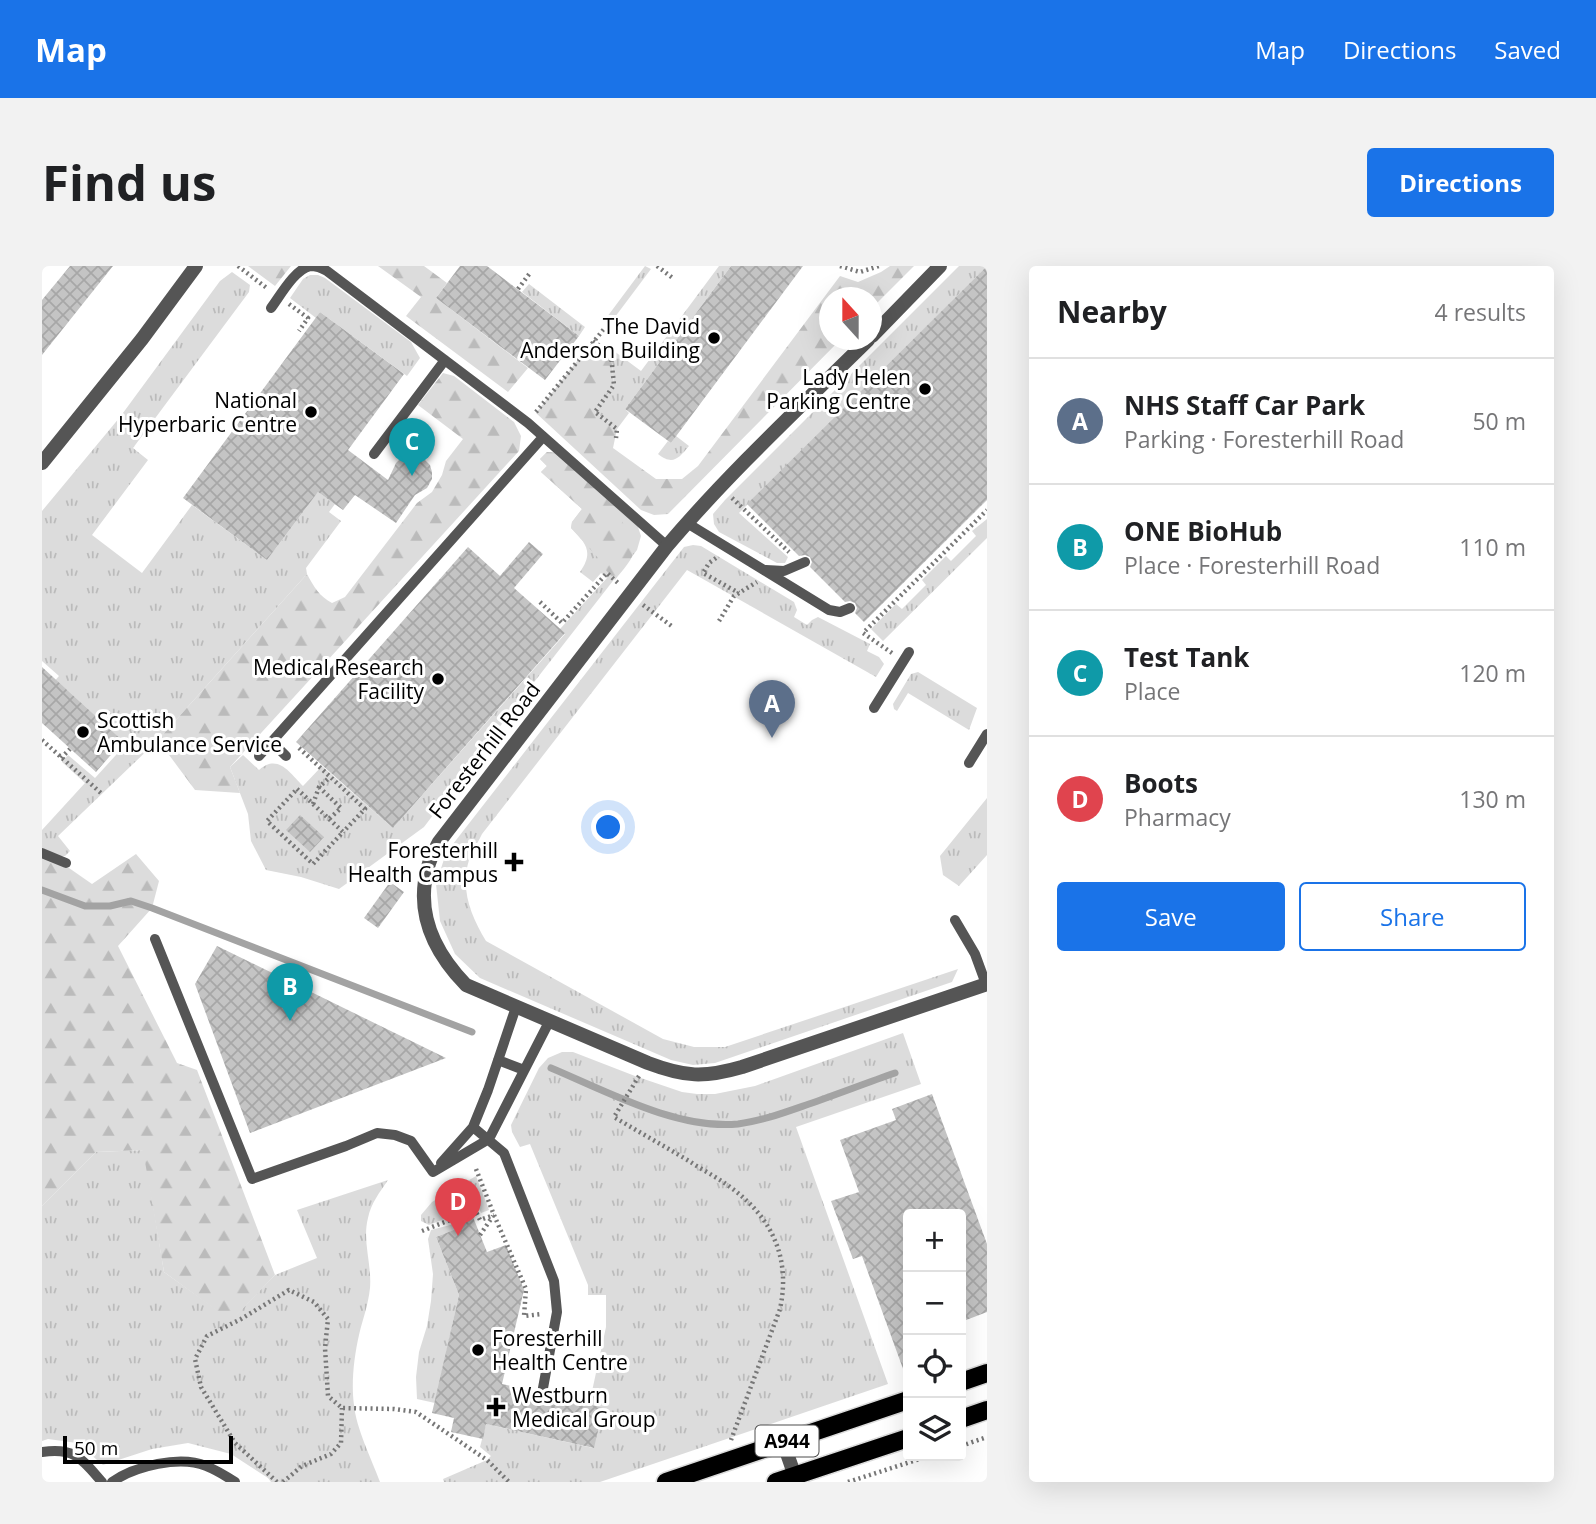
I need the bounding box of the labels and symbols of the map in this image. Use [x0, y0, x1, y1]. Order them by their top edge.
north arrow [819, 287, 882, 350]
place label: The David Anderson Building [520, 312, 700, 364]
marker: The David Anderson Building [706, 330, 722, 346]
place label: Lady Helen Parking Centre [766, 363, 911, 415]
marker: Lady Helen Parking Centre [917, 381, 933, 397]
place label: National Hyperbaric Centre [118, 386, 297, 438]
marker: National Hyperbaric Centre [303, 404, 319, 420]
pin: C [389, 418, 435, 476]
place label: Medical Research Facility [253, 653, 424, 705]
marker: Medical Research Facility [430, 671, 446, 687]
street label: Foresterhill Road [422, 676, 546, 824]
pin: A [749, 680, 795, 738]
place label: Scottish Ambulance Service [97, 706, 282, 758]
marker: Scottish Ambulance Service [75, 724, 91, 740]
your location [591, 810, 625, 844]
place label: Foresterhill Health Campus [348, 836, 498, 888]
marker: Foresterhill Health Campus [504, 852, 524, 872]
pin: B [267, 963, 313, 1021]
pin: D [435, 1178, 481, 1236]
place label: Foresterhill Health Centre [492, 1324, 628, 1376]
marker: Foresterhill Health Centre [470, 1342, 486, 1358]
place label: Westburn Medical Group [512, 1381, 656, 1433]
marker: Westburn Medical Group [486, 1397, 506, 1417]
road number: A944 [756, 1426, 818, 1456]
scale bar [63, 1433, 233, 1465]

